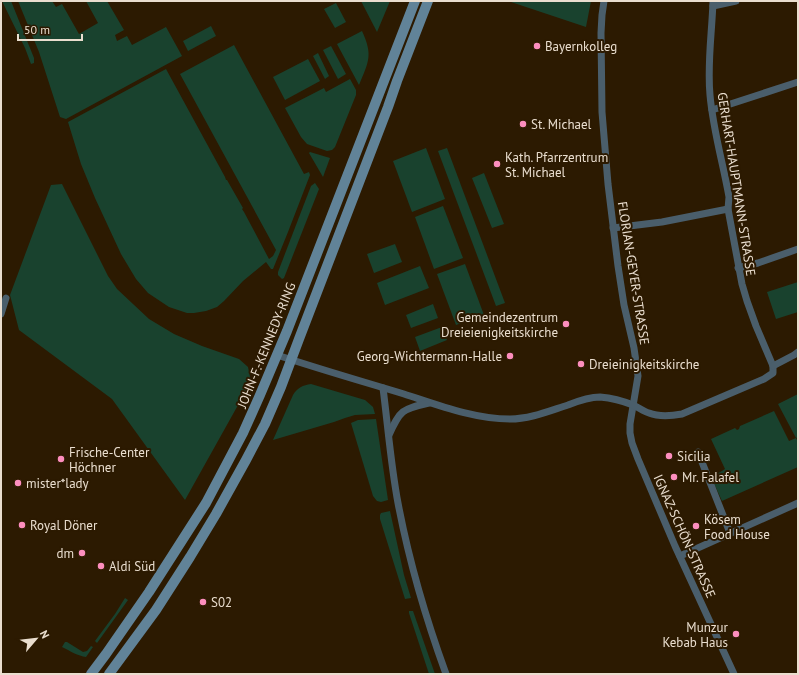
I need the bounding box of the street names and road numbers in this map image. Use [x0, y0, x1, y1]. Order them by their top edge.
street label: GERHART-HAUPTMANN-STRASSE [714, 91, 759, 277]
street label: FLORIAN-GEYER-STRASSE [614, 200, 653, 346]
street label: JOHN-F.-KENNEDY-RING [233, 280, 299, 411]
street label: IGNAZ-SCHÖN-STRASSE [650, 472, 720, 601]

